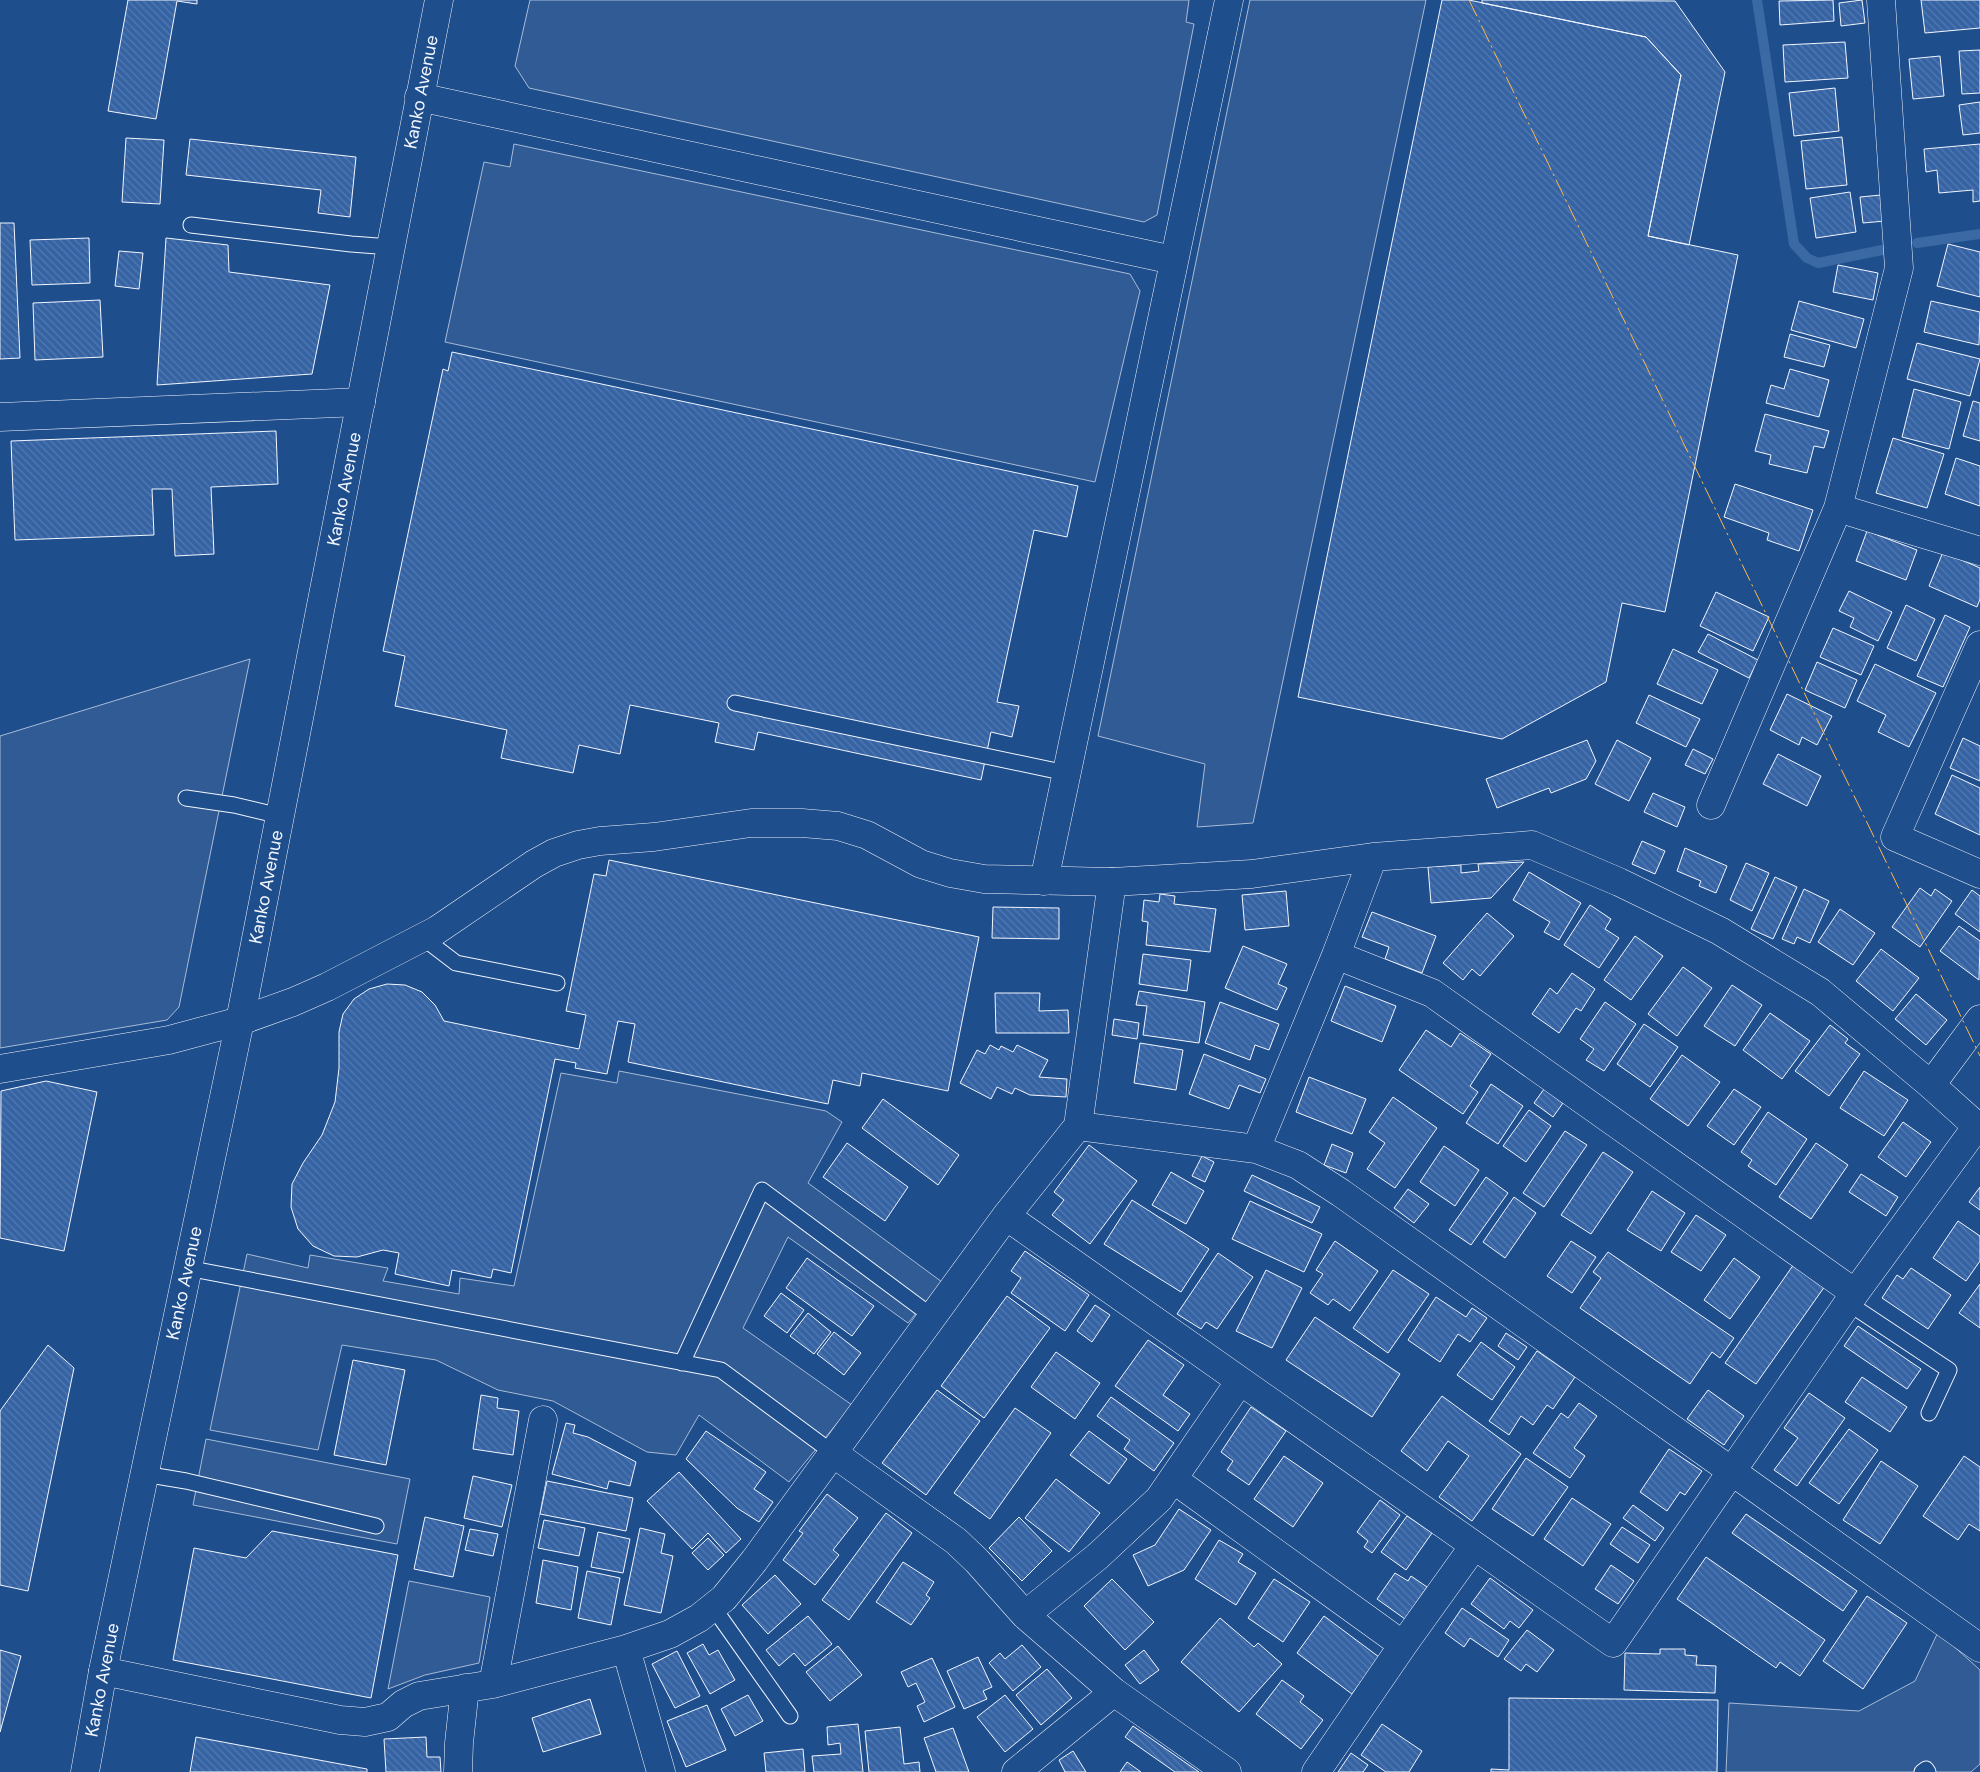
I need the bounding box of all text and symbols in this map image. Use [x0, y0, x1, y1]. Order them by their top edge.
street label: Kanko Avenue [398, 33, 444, 151]
street label: Kanko Avenue [321, 430, 367, 548]
street label: Kanko Avenue [243, 828, 289, 946]
street label: Kanko Avenue [160, 1224, 208, 1342]
street label: Kanko Avenue [79, 1621, 125, 1739]

